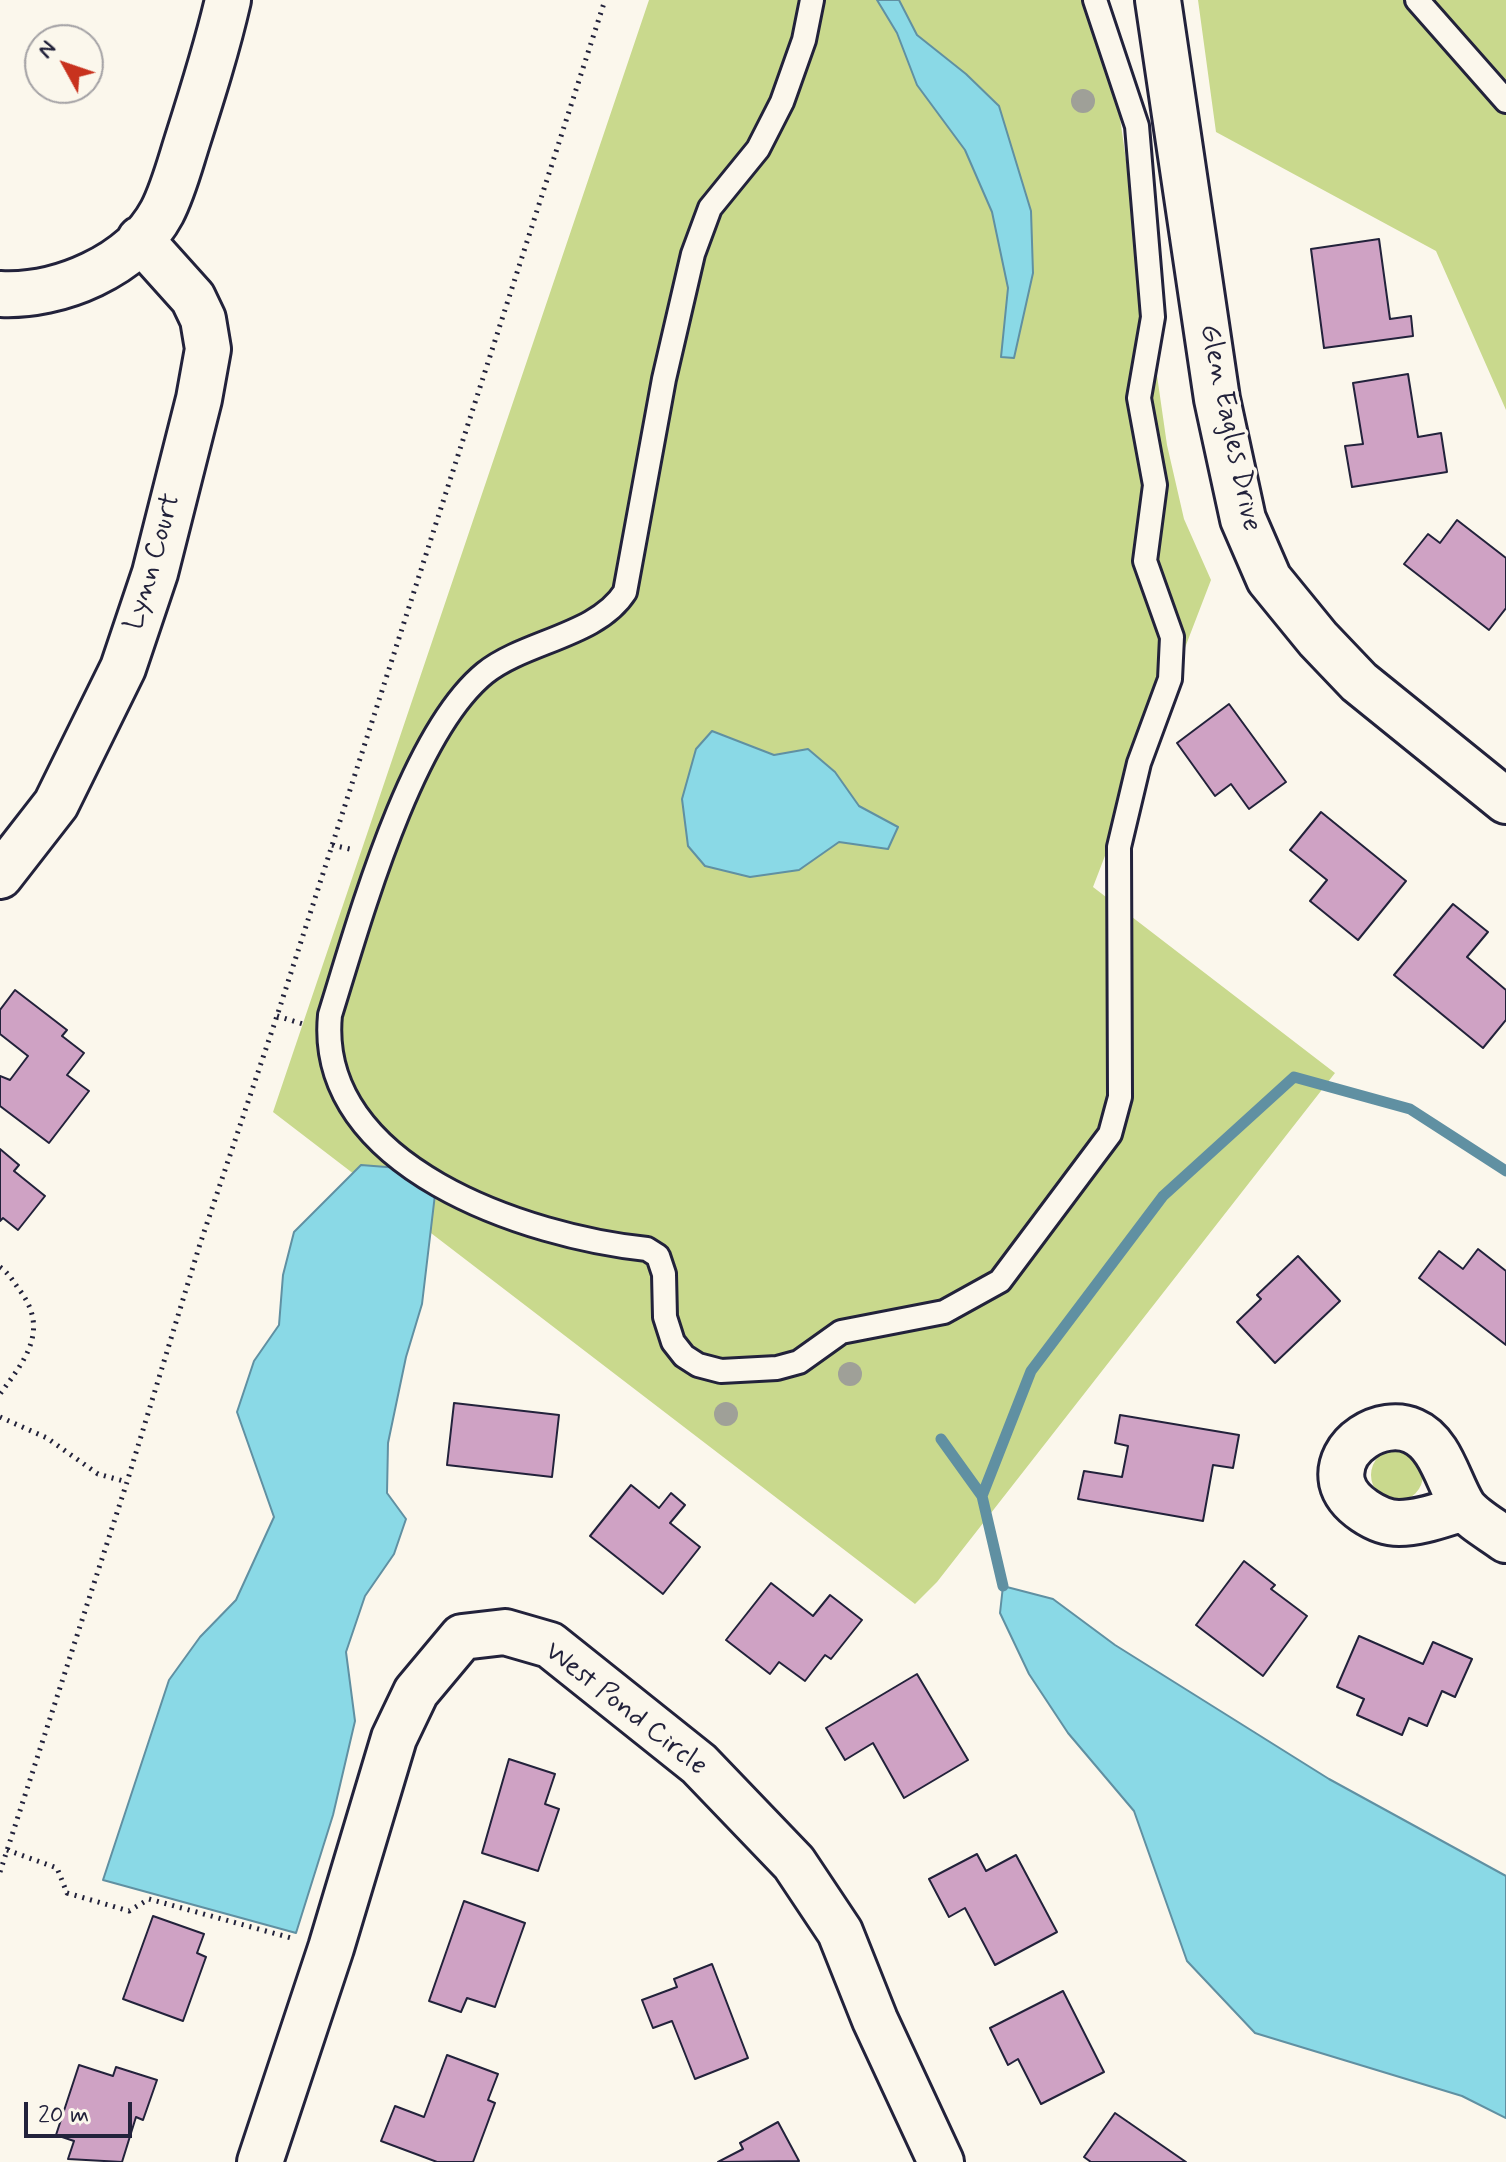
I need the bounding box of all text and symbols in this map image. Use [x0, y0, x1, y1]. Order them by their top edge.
north arrow [24, 24, 104, 104]
text: N [32, 35, 63, 64]
street label: Glen Eagles Drive [1191, 321, 1267, 535]
street label: Lynn Court [118, 490, 190, 634]
street label: West Pond Circle [537, 1636, 713, 1784]
scale bar [28, 2086, 136, 2136]
text: 20 m [38, 2100, 89, 2131]

